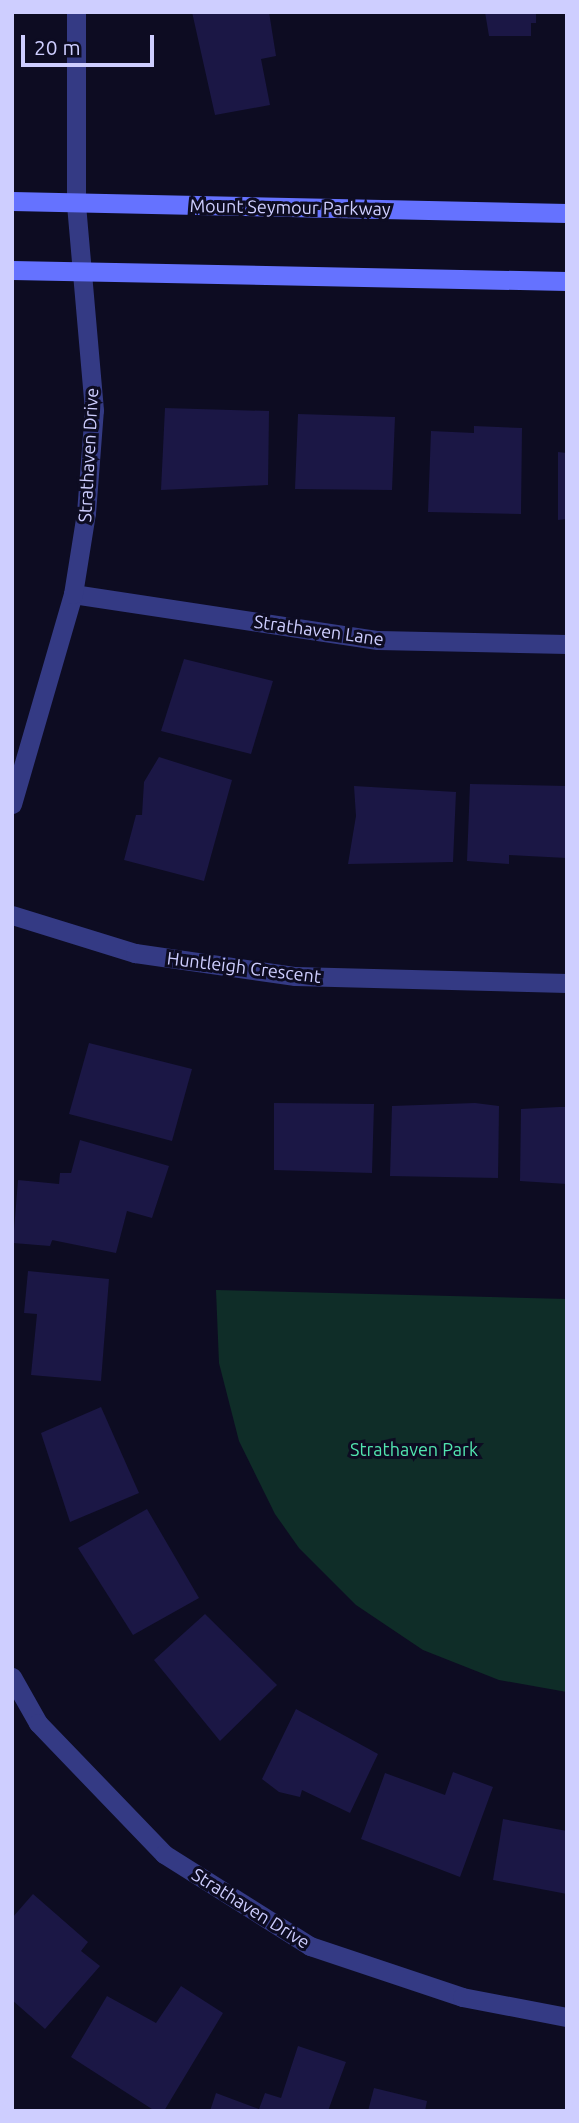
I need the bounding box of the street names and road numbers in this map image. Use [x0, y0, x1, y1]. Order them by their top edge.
street label: Mount Seymour Parkway [189, 194, 391, 220]
street label: Strathaven Drive [74, 387, 102, 523]
street label: Strathaven Lane [253, 610, 385, 650]
street label: Huntleigh Crescent [166, 947, 322, 987]
street label: Strathaven Drive [188, 1863, 314, 1953]

